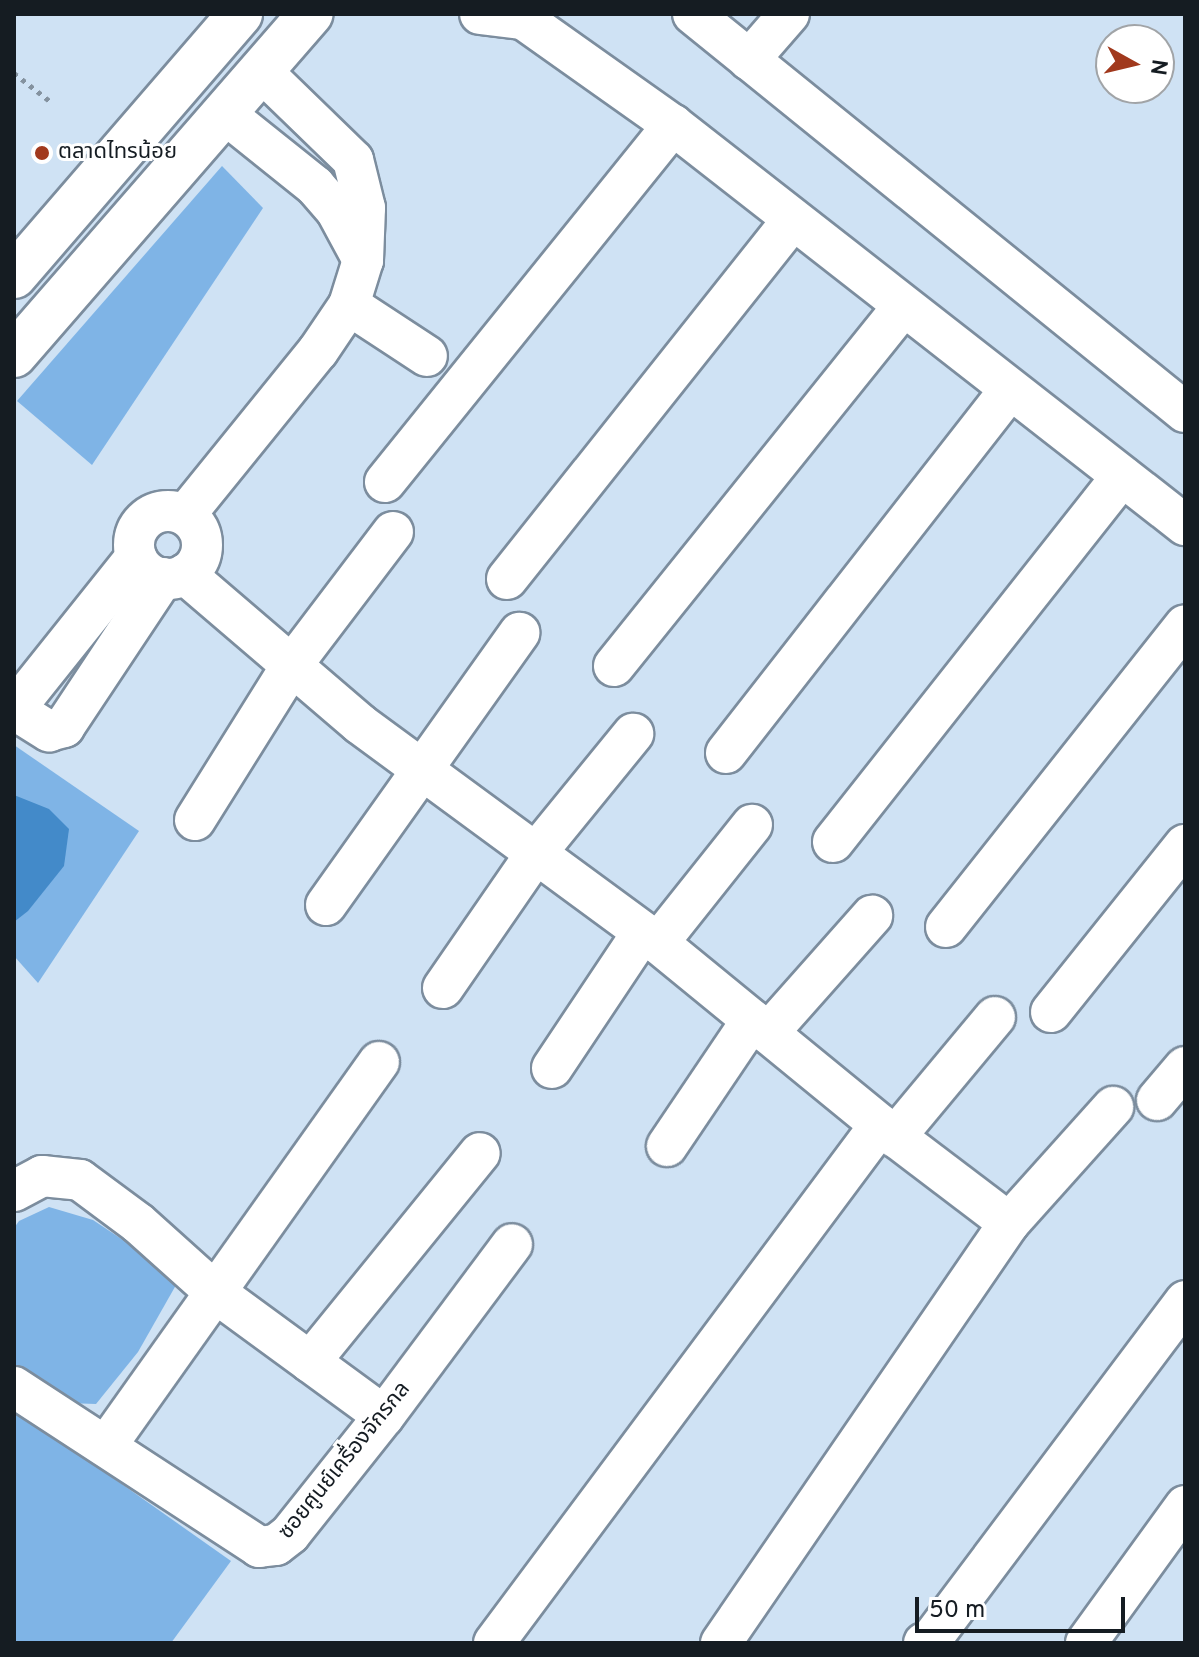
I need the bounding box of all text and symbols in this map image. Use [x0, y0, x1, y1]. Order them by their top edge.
north arrow [1095, 24, 1175, 104]
text: N [1143, 57, 1172, 77]
place label: ตลาดไทรน้อย [58, 140, 177, 166]
marker: ตลาดไทรน้อย [33, 144, 51, 162]
street label: ซอยศูนย์เครื่องจักรกล [273, 1377, 417, 1545]
scale bar [919, 1581, 1129, 1631]
text: 50 m [929, 1596, 985, 1626]

